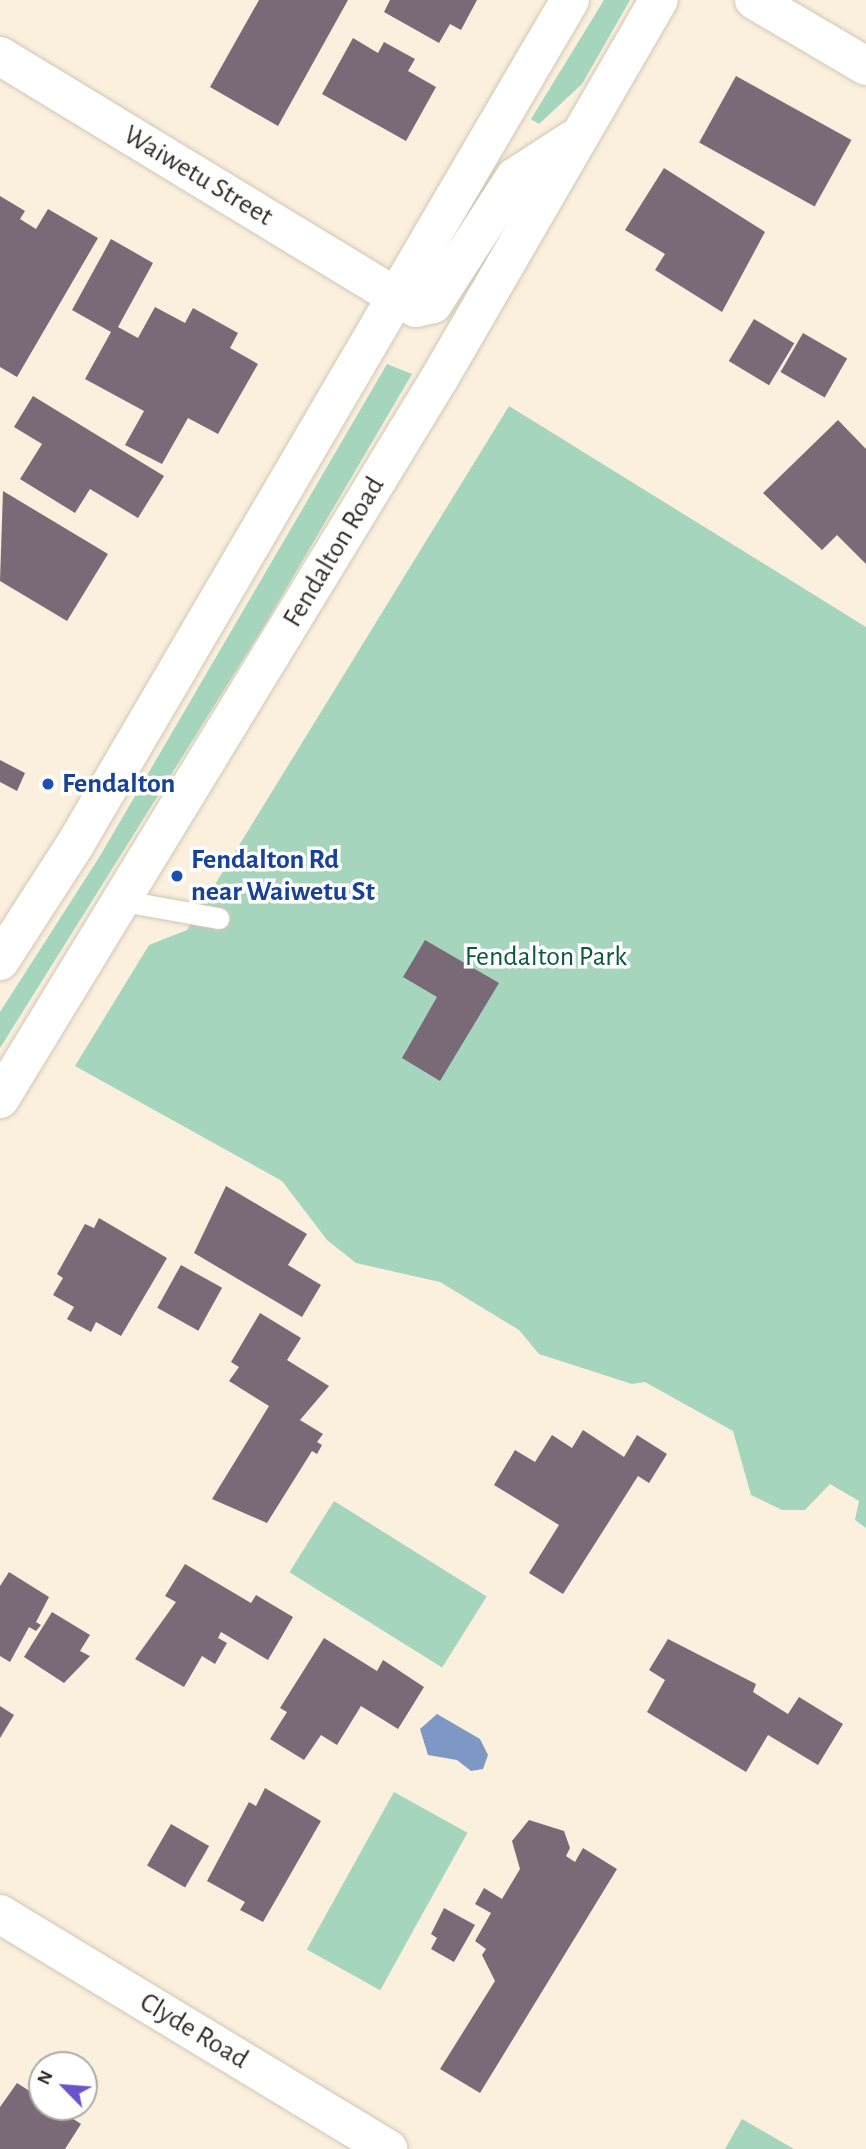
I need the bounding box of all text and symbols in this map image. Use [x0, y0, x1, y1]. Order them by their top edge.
street label: Waiwetu Street [117, 118, 279, 234]
street label: Fendalton Road [276, 471, 392, 633]
place label: Fendalton [62, 767, 175, 801]
marker: Fendalton [40, 776, 56, 792]
place label: Fendalton Rd near Waiwetu St [191, 843, 375, 909]
marker: Fendalton Rd near Waiwetu St [169, 868, 185, 884]
park label: Fendalton Park [465, 940, 627, 974]
street label: Clyde Road [134, 1986, 254, 2076]
north arrow [28, 2051, 98, 2121]
text: N [34, 2068, 57, 2088]

